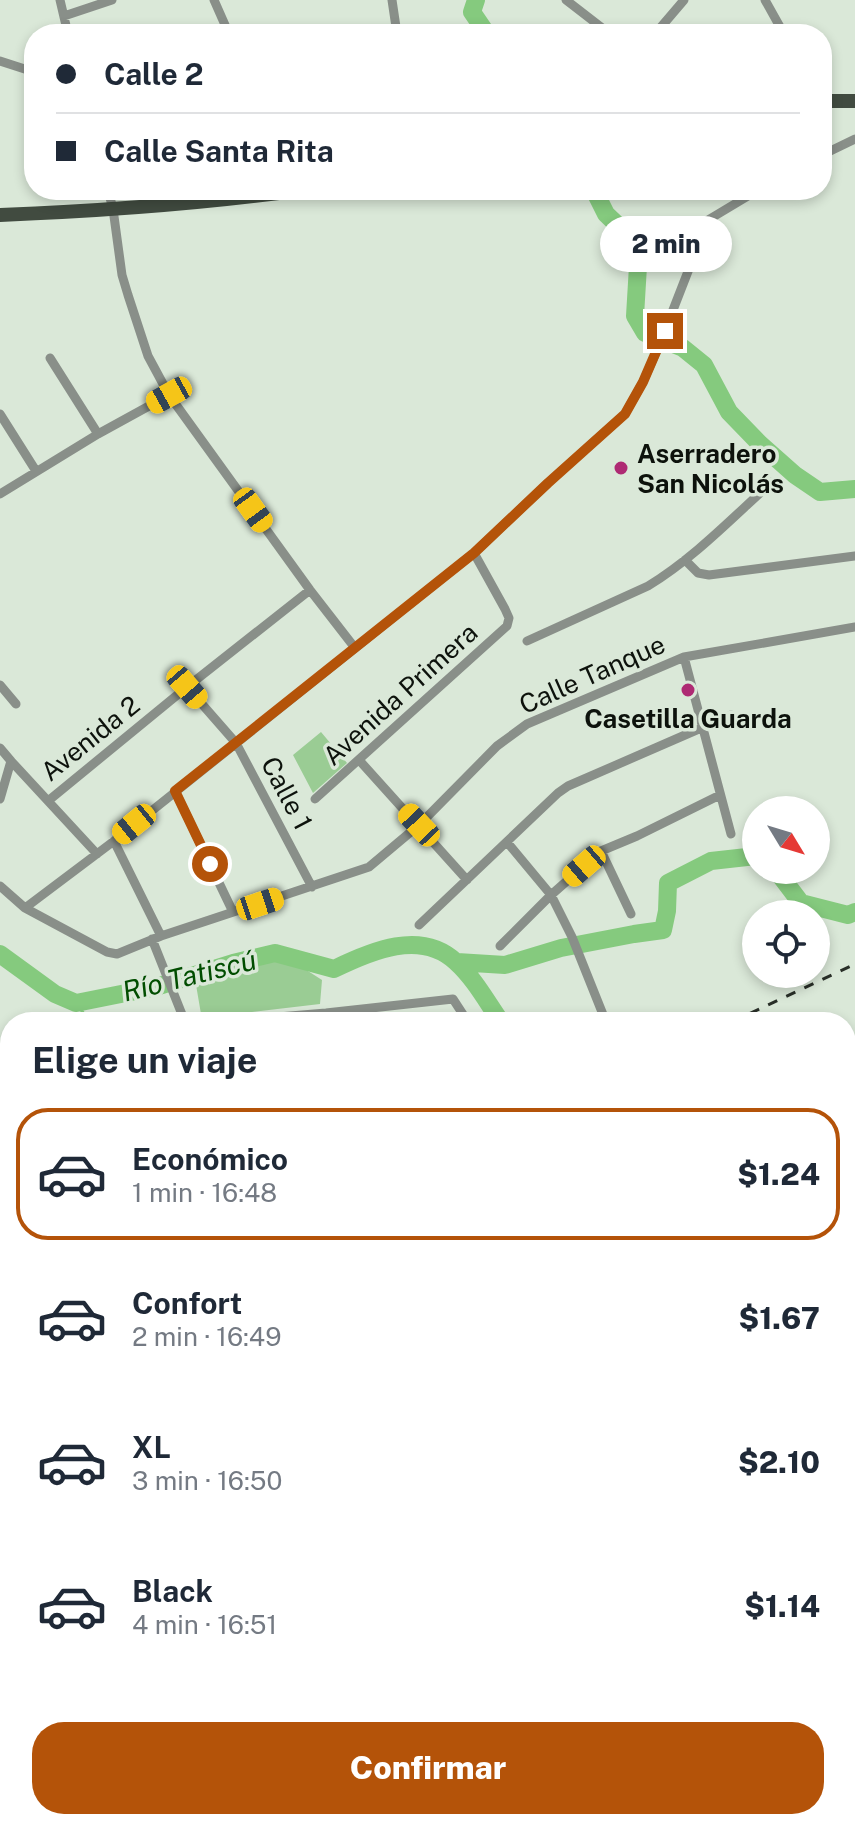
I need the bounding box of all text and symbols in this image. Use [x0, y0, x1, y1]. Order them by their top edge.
text: Calle 2 [104, 56, 204, 92]
text: Calle Santa Rita [104, 133, 334, 169]
callout: 2 min [599, 215, 731, 271]
text: 2 min [631, 228, 701, 259]
route end [647, 313, 683, 349]
car [142, 373, 196, 417]
place label: Aserradero San Nicolás [637, 438, 784, 499]
marker: Aserradero San Nicolás [612, 459, 630, 477]
car [229, 484, 277, 536]
street label: Avenida Primera [317, 617, 483, 771]
street label: Calle Tanque [514, 628, 670, 720]
car [162, 661, 212, 713]
marker: Casetilla Guarda [679, 681, 697, 699]
street label: Avenida 2 [35, 689, 145, 787]
place label: Casetilla Guarda [584, 703, 792, 734]
street label: Calle 1 [255, 751, 319, 835]
north arrow [742, 796, 830, 884]
map controls [742, 796, 830, 988]
car [394, 799, 444, 851]
car [108, 800, 160, 848]
car [558, 841, 610, 891]
route start [192, 846, 228, 882]
car [233, 885, 287, 923]
button: locate [742, 900, 830, 988]
water label: Río Tatiscú [119, 942, 259, 1008]
text: Elige un viaje [32, 1039, 257, 1081]
icon: car [36, 1138, 108, 1210]
text: Económico [132, 1141, 288, 1177]
text: $1.24 [737, 1156, 820, 1192]
text: 1 min · 16:48 [132, 1177, 277, 1208]
icon: car [36, 1282, 108, 1354]
text: Confort [132, 1285, 242, 1321]
text: $1.67 [738, 1300, 820, 1336]
text: 2 min · 16:49 [132, 1321, 281, 1352]
icon: car [36, 1426, 108, 1498]
text: XL [132, 1429, 171, 1465]
text: $2.10 [738, 1444, 820, 1480]
text: 3 min · 16:50 [132, 1465, 282, 1496]
icon: car [36, 1570, 108, 1642]
text: Black [132, 1573, 213, 1609]
text: $1.14 [744, 1588, 820, 1624]
text: 4 min · 16:51 [132, 1609, 277, 1640]
button: Confirmar [32, 1722, 824, 1814]

